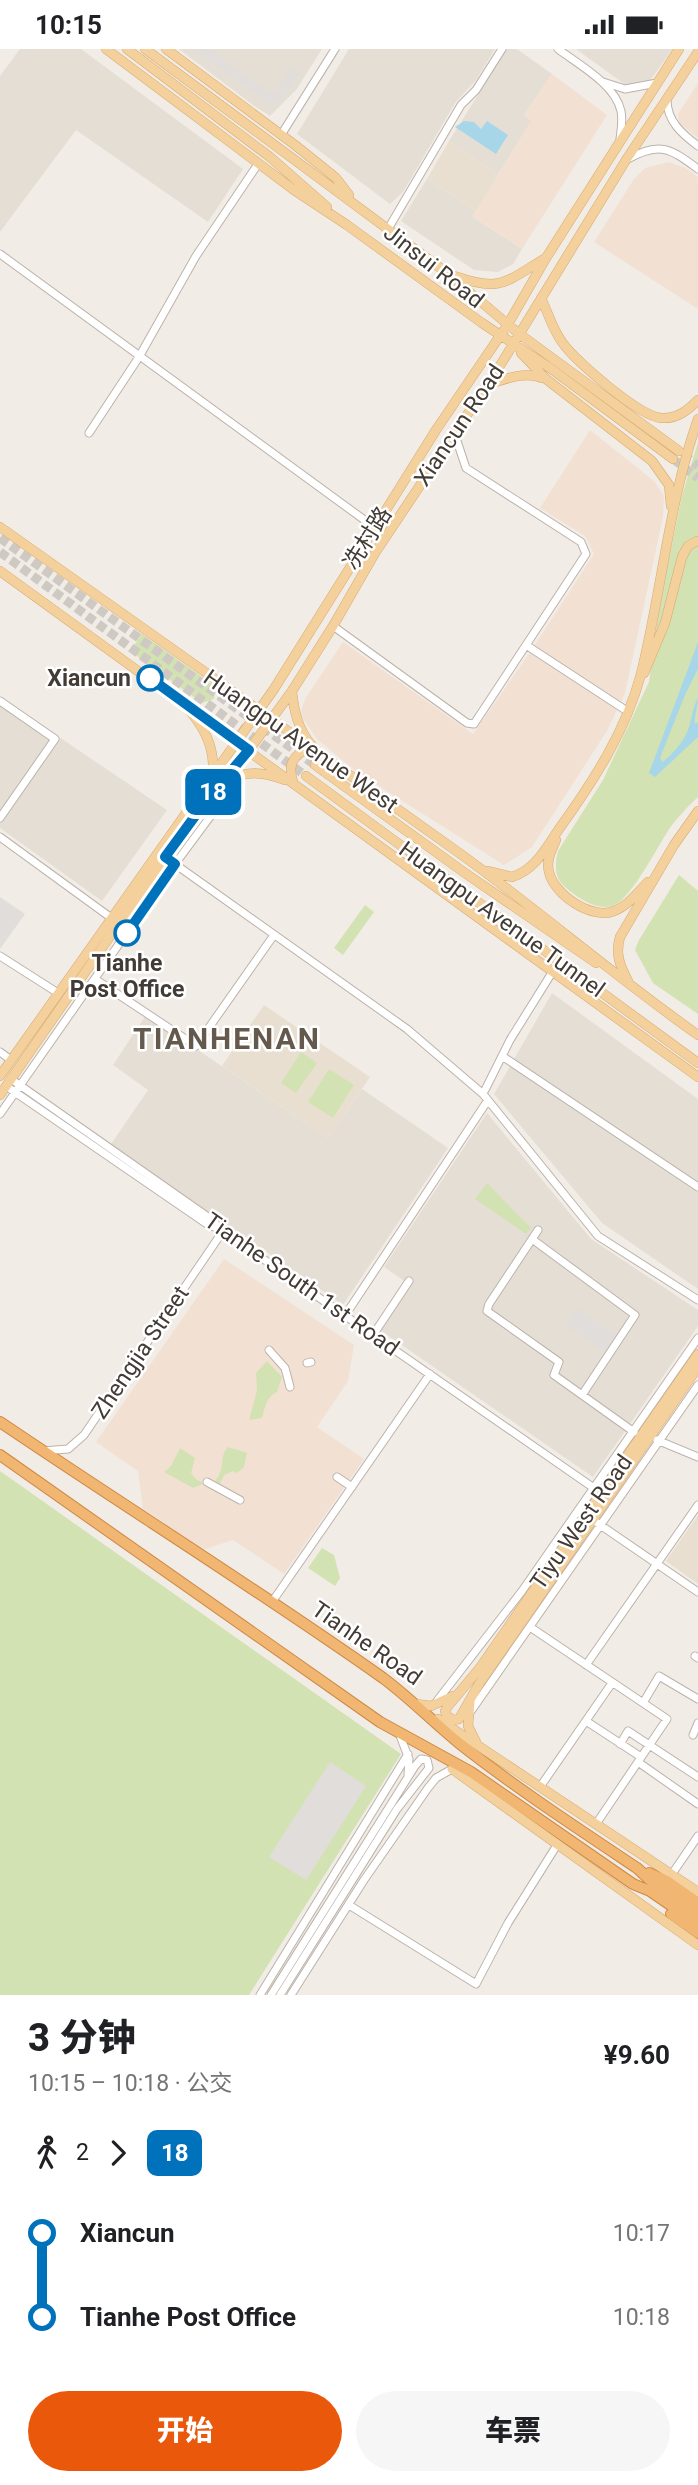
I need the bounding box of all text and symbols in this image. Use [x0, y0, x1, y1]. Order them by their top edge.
text: 10:15 [35, 10, 102, 40]
street label: Jinsui Road [378, 219, 489, 314]
street label: Xiancun Road [409, 359, 510, 491]
street label: 冼村路 [338, 502, 397, 575]
street label: Huangpu Avenue West [198, 664, 403, 819]
place label: Xiancun [47, 665, 131, 692]
marker: Xiancun [137, 665, 163, 691]
line badge: 18 [182, 769, 244, 815]
text: 18 [199, 778, 227, 806]
street label: Huangpu Avenue Tunnel [394, 836, 610, 1003]
marker: Tianhe Post Office [114, 920, 140, 946]
place label: Tianhe Post Office [70, 950, 184, 1003]
district label: TIANHENAN [133, 1021, 321, 1056]
street label: Tianhe South 1st Road [199, 1207, 404, 1362]
street label: Zhengjia Street [86, 1281, 195, 1424]
street label: Tiyu West Road [525, 1450, 638, 1595]
street label: Tianhe Road [307, 1596, 427, 1691]
text: 3 分钟 [28, 2016, 135, 2060]
text: ¥9.60 [604, 2040, 670, 2070]
text: 10:15 – 10:18 · 公交 [28, 2070, 232, 2097]
icon: walk [28, 2134, 66, 2172]
icon: forward [99, 2134, 137, 2172]
text: 2 [76, 2139, 89, 2166]
text: 18 [161, 2139, 188, 2167]
text: Xiancun [80, 2218, 175, 2248]
text: 10:17 [613, 2220, 670, 2247]
text: Tianhe Post Office [80, 2302, 296, 2332]
text: 10:18 [613, 2304, 670, 2331]
button: 开始 [28, 2391, 342, 2471]
button: 车票 [356, 2391, 670, 2471]

